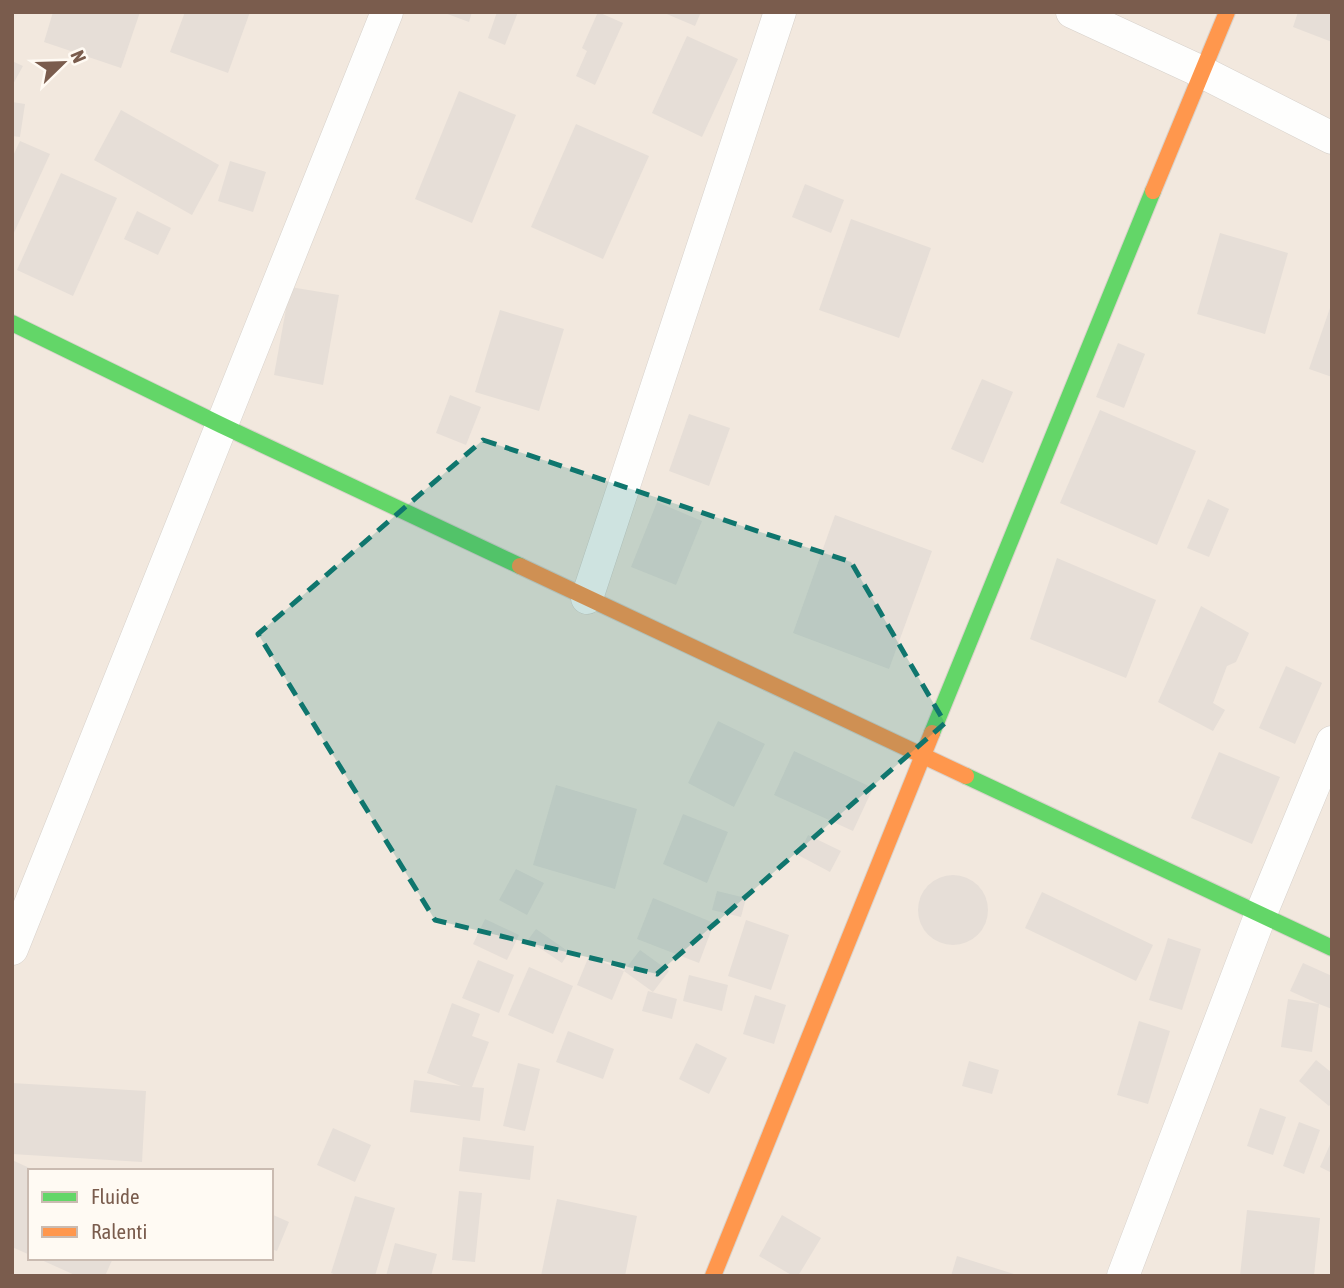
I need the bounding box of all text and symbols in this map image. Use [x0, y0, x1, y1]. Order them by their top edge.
north arrow [28, 28, 98, 98]
text: N [66, 47, 91, 66]
legend [28, 1169, 273, 1260]
text: Fluide [91, 1184, 140, 1208]
text: Ralenti [91, 1219, 147, 1243]

